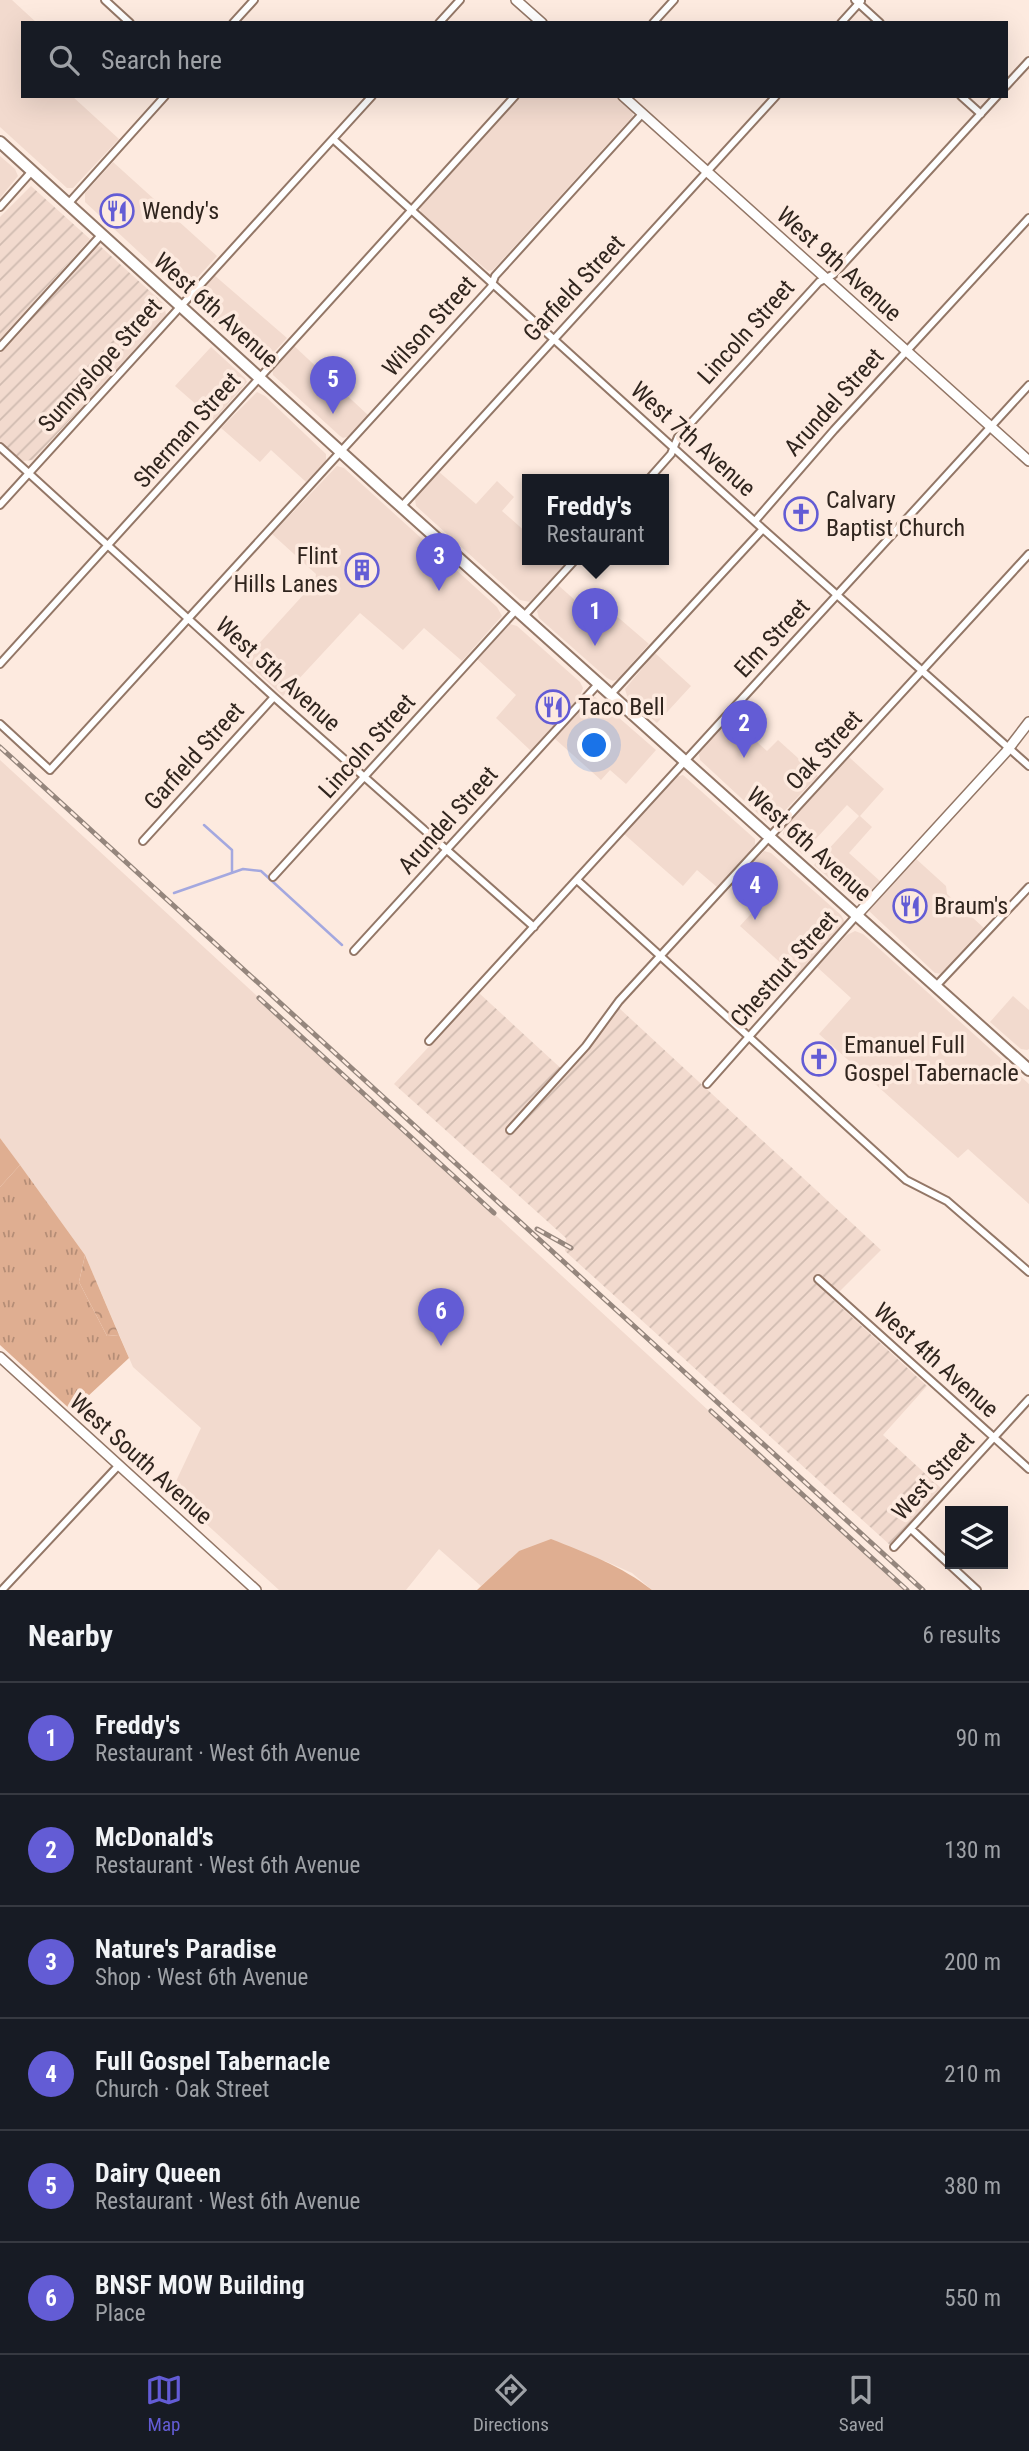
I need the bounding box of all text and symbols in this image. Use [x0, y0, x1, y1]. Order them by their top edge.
search box [21, 21, 1008, 98]
icon: search [45, 41, 83, 79]
text: Search here [101, 45, 222, 75]
restaurant icon: Wendy's [98, 192, 136, 230]
place label: Wendy's [142, 197, 219, 225]
street label: West 9th Avenue [771, 201, 907, 327]
street label: Garfield Street [518, 229, 630, 347]
street label: West 6th Avenue [148, 247, 284, 373]
street label: Wilson Street [377, 270, 481, 382]
street label: Lincoln Street [692, 274, 800, 390]
street label: Sunnyslope Street [33, 292, 167, 438]
street label: Arundel Street [778, 343, 890, 461]
pin: 5 [310, 356, 356, 414]
street label: Sherman Street [128, 367, 246, 493]
street label: West 7th Avenue [625, 376, 761, 502]
popup [522, 474, 669, 565]
place label: Calvary Baptist Church [826, 486, 965, 542]
text: Freddy's [547, 491, 632, 521]
church icon: Calvary Baptist Church [782, 495, 820, 533]
text: Restaurant [547, 521, 644, 548]
pin: 3 [416, 533, 462, 591]
place label: Flint Hills Lanes [233, 542, 338, 598]
building icon: Flint Hills Lanes [343, 551, 381, 589]
pin: 1 [572, 588, 618, 646]
street label: Elm Street [729, 593, 815, 683]
street label: West 5th Avenue [210, 611, 346, 737]
street label: Lincoln Street [313, 688, 421, 804]
restaurant icon: Taco Bell [534, 688, 572, 726]
place label: Taco Bell [578, 693, 665, 721]
street label: Garfield Street [138, 696, 250, 816]
pin: 2 [721, 700, 767, 758]
street label: Oak Street [780, 704, 868, 796]
your location [577, 728, 611, 762]
street label: Arundel Street [392, 761, 504, 879]
street label: West 6th Avenue [741, 781, 877, 907]
pin: 4 [732, 862, 778, 920]
restaurant icon: Braum's [891, 887, 929, 925]
place label: Braum's [934, 892, 1008, 920]
street label: Chestnut Street [725, 905, 843, 1033]
place label: Emanuel Full Gospel Tabernacle [844, 1031, 1019, 1087]
church icon: Emanuel Full Gospel Tabernacle [800, 1040, 838, 1078]
pin: 6 [418, 1288, 464, 1346]
street label: West 4th Avenue [868, 1297, 1004, 1423]
street label: West South Avenue [64, 1388, 218, 1530]
street label: West Street [886, 1426, 980, 1526]
map controls [945, 1506, 1008, 1569]
button: layers [945, 1506, 1008, 1569]
text: Nearby [28, 1618, 113, 1653]
text: 6 results [923, 1622, 1001, 1649]
text: Freddy's [95, 1710, 180, 1740]
text: 1 [45, 1725, 57, 1752]
text: 90 m [956, 1725, 1001, 1752]
text: Restaurant · West 6th Avenue [95, 1740, 360, 1767]
text: McDonald's [95, 1822, 214, 1852]
text: 2 [45, 1837, 57, 1864]
text: 130 m [944, 1837, 1001, 1864]
text: Restaurant · West 6th Avenue [95, 1852, 360, 1879]
text: Nature's Paradise [95, 1934, 276, 1964]
text: 3 [45, 1949, 57, 1976]
text: 200 m [944, 1949, 1001, 1976]
text: Shop · West 6th Avenue [95, 1964, 308, 1991]
text: Full Gospel Tabernacle [95, 2046, 330, 2076]
text: 4 [45, 2061, 57, 2088]
text: 210 m [944, 2061, 1001, 2088]
text: Church · Oak Street [95, 2076, 269, 2103]
text: Dairy Queen [95, 2158, 221, 2188]
text: 5 [45, 2173, 57, 2200]
text: 380 m [944, 2173, 1001, 2200]
text: Restaurant · West 6th Avenue [95, 2188, 360, 2215]
text: BNSF MOW Building [95, 2270, 305, 2300]
text: 6 [45, 2285, 57, 2312]
text: 550 m [944, 2285, 1001, 2312]
text: Place [95, 2300, 145, 2327]
tab: Map [145, 2371, 183, 2436]
tab: Directions [473, 2371, 549, 2436]
tab: Saved [839, 2371, 884, 2436]

